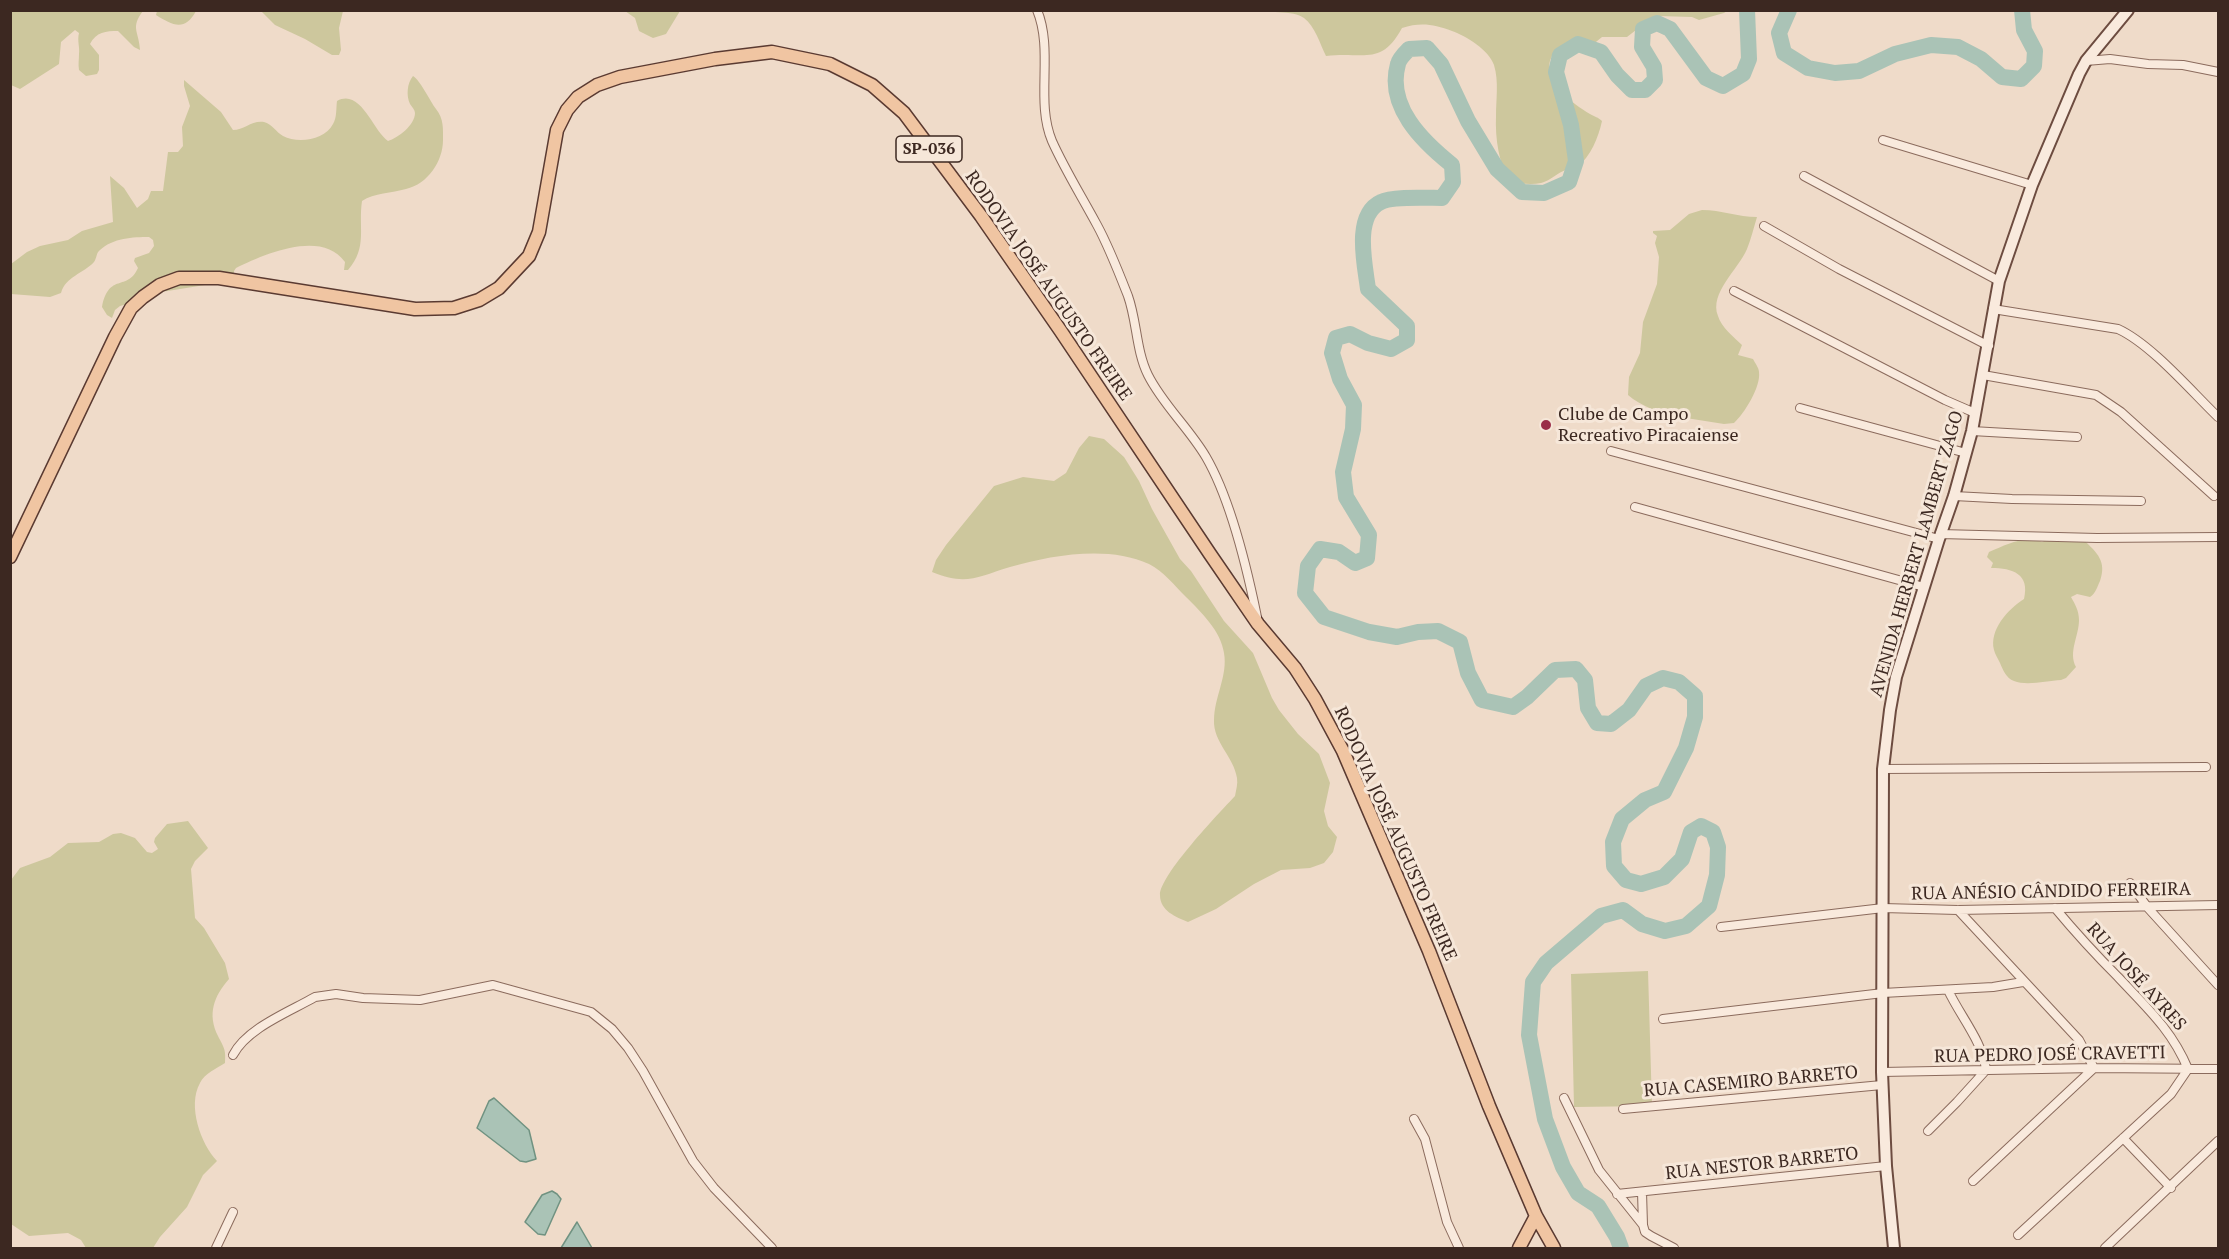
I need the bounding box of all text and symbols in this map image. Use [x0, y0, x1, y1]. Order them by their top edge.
road number: SP-036 [896, 136, 962, 162]
street label: RODOVIA JOSÉ AUGUSTO FREIRE [960, 167, 1136, 405]
place label: Clube de Campo Recreativo Piracaiense [1558, 404, 1738, 446]
street label: AVENIDA HERBERT LAMBERT ZAGO [1866, 408, 1968, 700]
marker: Clube de Campo Recreativo Piracaiense [1539, 418, 1553, 432]
street label: RODOVIA JOSÉ AUGUSTO FREIRE [1329, 704, 1461, 964]
street label: RUA ANÉSIO CÂNDIDO FERREIRA [1911, 879, 2191, 905]
street label: RUA JOSÉ AYRES [2082, 918, 2190, 1036]
street label: RUA PEDRO JOSÉ CRAVETTI [1934, 1042, 2166, 1068]
street label: RUA CASEMIRO BARRETO [1643, 1062, 1859, 1102]
street label: RUA NESTOR BARRETO [1664, 1143, 1860, 1185]

